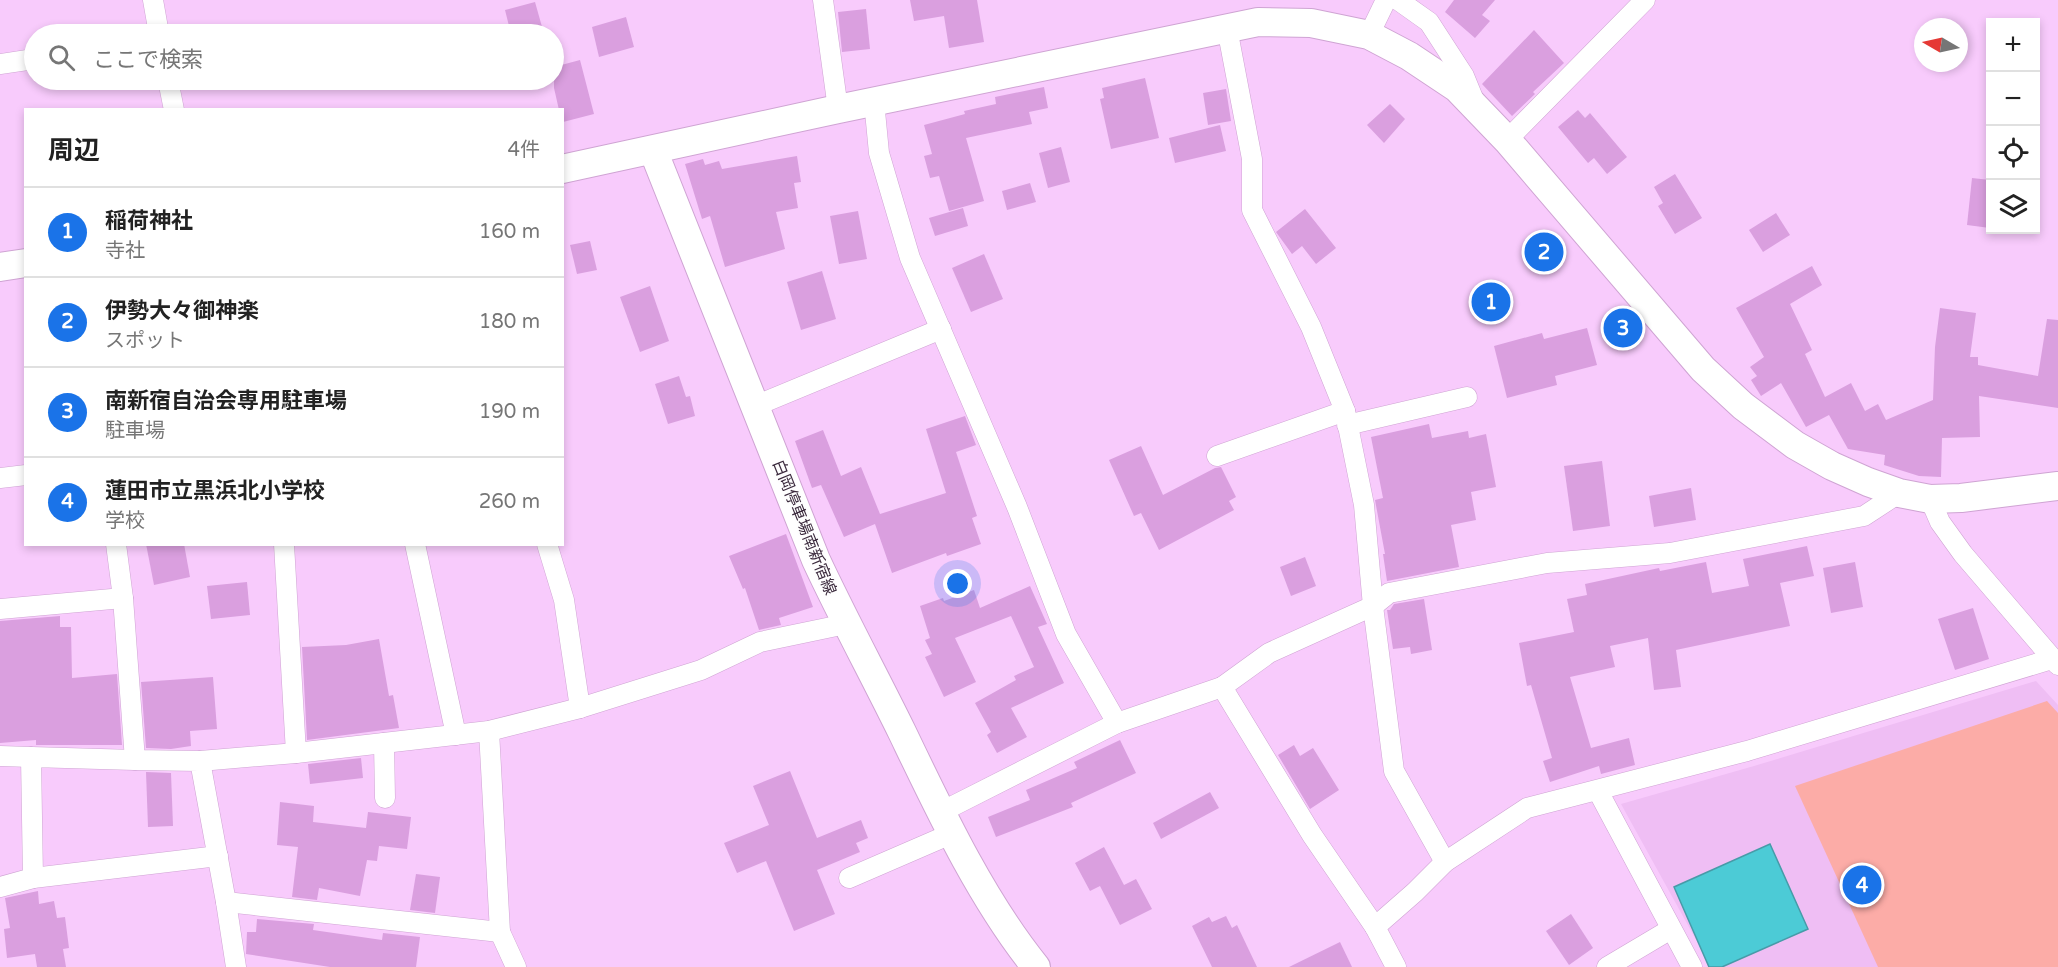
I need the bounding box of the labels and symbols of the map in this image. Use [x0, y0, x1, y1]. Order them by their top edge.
north arrow [1914, 18, 1968, 72]
pin: 2 [1524, 230, 1564, 274]
pin: 1 [1472, 280, 1510, 324]
pin: 3 [1604, 306, 1642, 350]
street label: 白岡停車場南新宿線 [768, 457, 840, 598]
your location [943, 569, 972, 598]
pin: 4 [1842, 862, 1882, 908]

